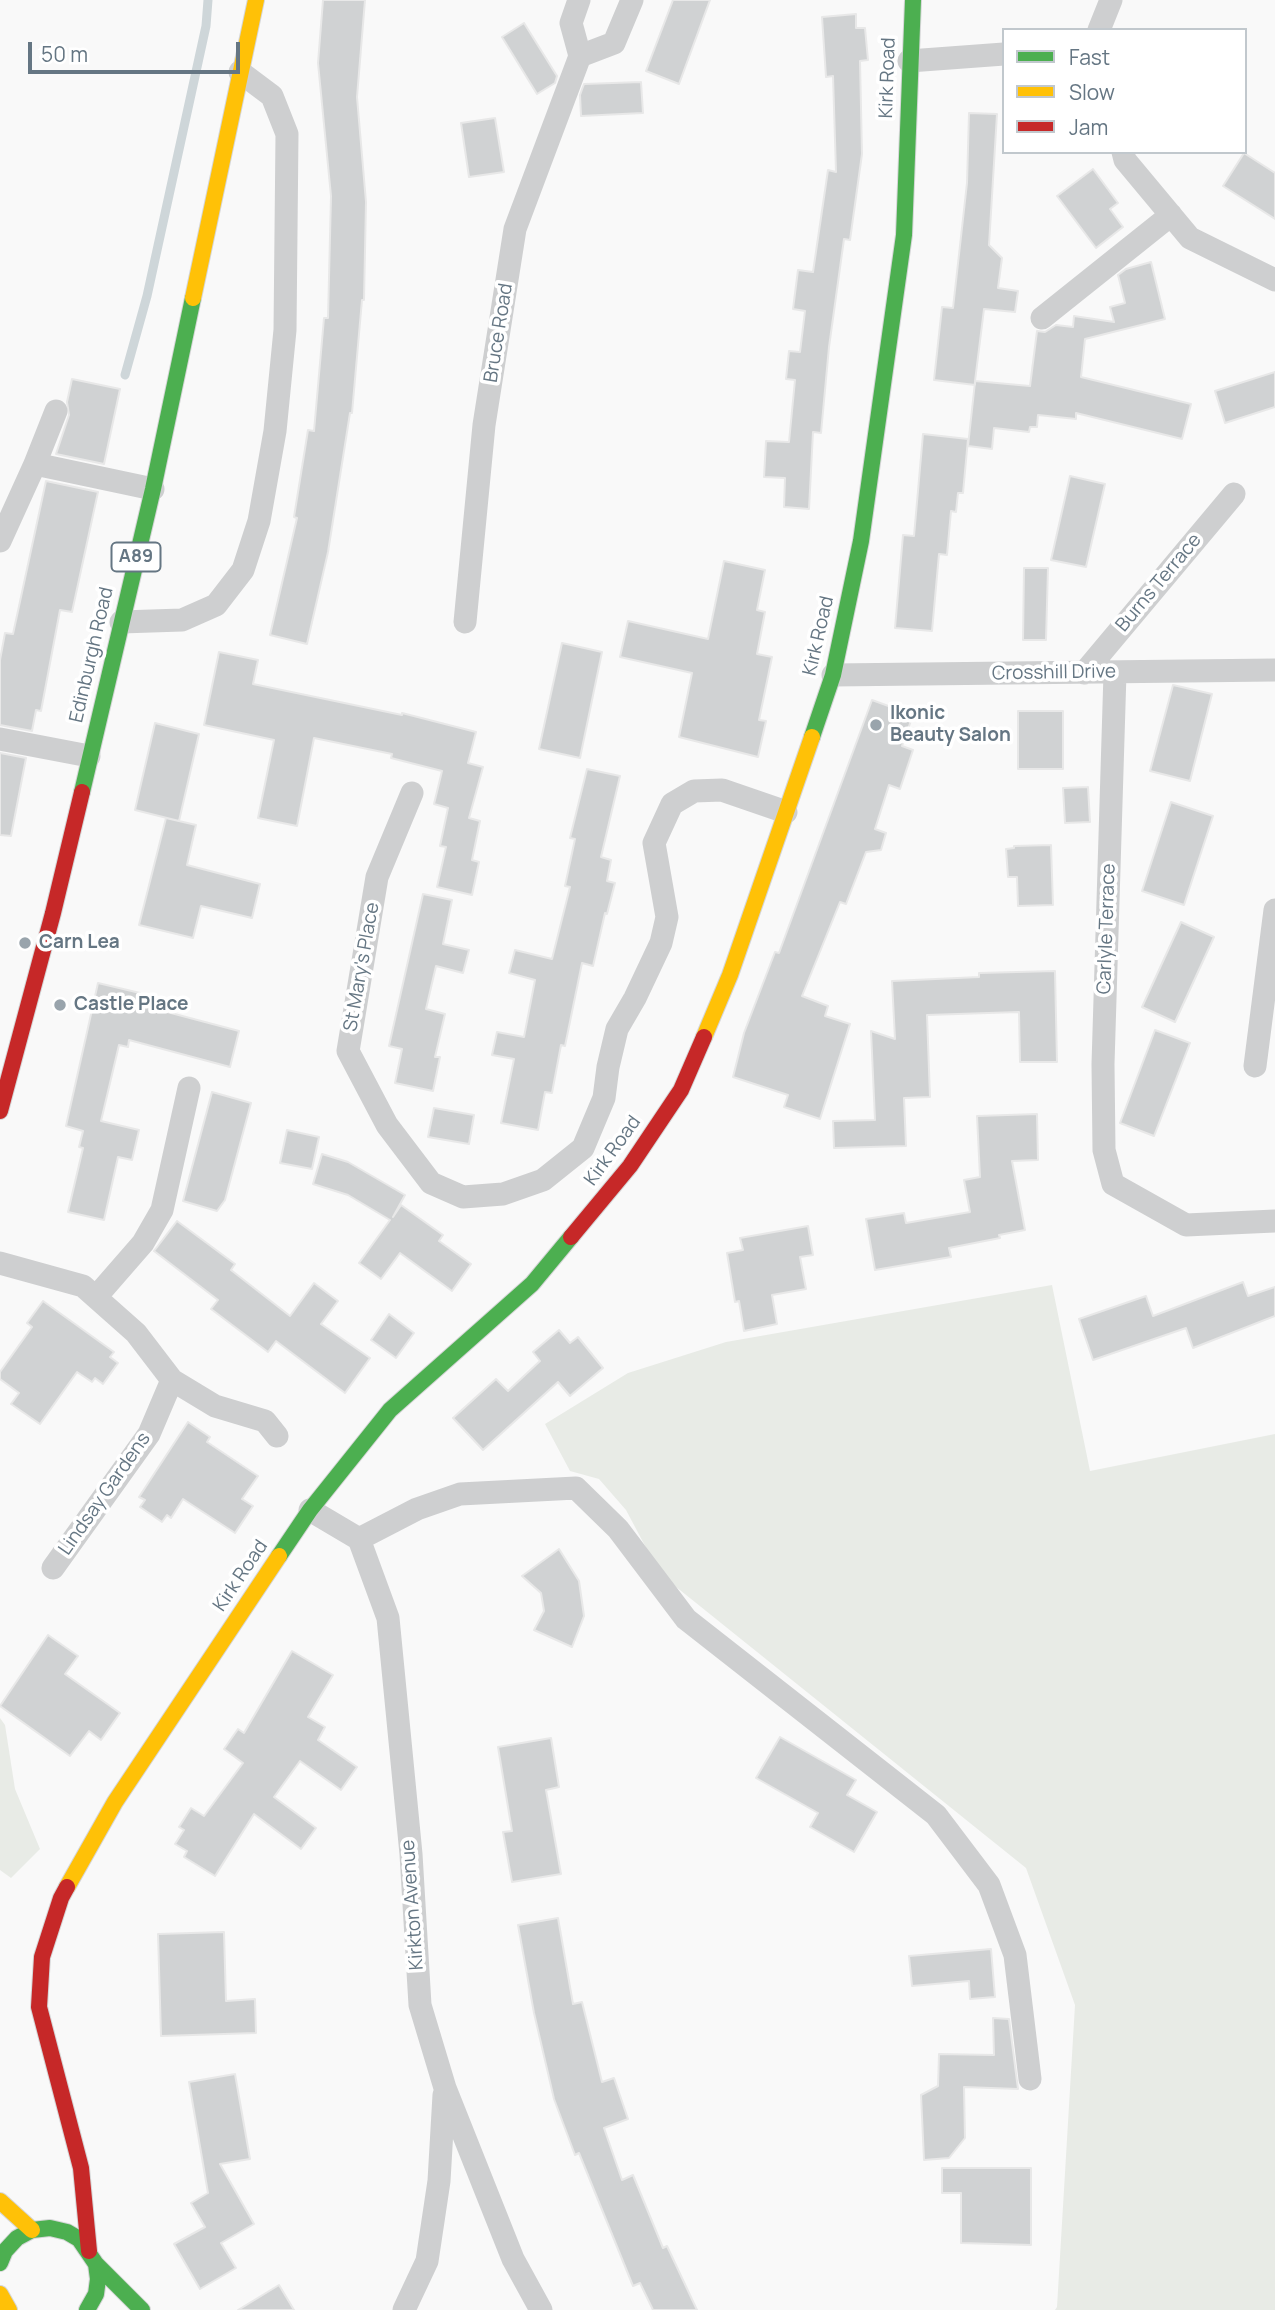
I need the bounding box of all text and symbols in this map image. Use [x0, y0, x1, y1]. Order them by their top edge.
scale bar [32, 28, 243, 72]
legend [1002, 28, 1247, 154]
street label: Kirk Road [875, 37, 901, 119]
text: 50 m [41, 40, 88, 68]
text: Fast [1069, 43, 1110, 71]
text: Slow [1069, 78, 1115, 106]
text: Jam [1069, 113, 1108, 141]
street label: Bruce Road [480, 282, 518, 384]
street label: Burns Terrace [1111, 529, 1207, 637]
road number: A89 [111, 542, 160, 572]
street label: Edinburgh Road [65, 585, 119, 725]
street label: Kirk Road [799, 594, 839, 678]
street label: Crosshill Drive [992, 661, 1116, 685]
place label: Ikonic Beauty Salon [890, 703, 1011, 747]
marker: Ikonic Beauty Salon [868, 717, 884, 733]
street label: Carlyle Terrace [1093, 863, 1121, 995]
street label: St Mary's Place [339, 901, 385, 1033]
place label: Carn Lea [39, 932, 120, 954]
marker: Carn Lea [17, 935, 33, 951]
place label: Castle Place [74, 994, 189, 1016]
marker: Castle Place [52, 997, 68, 1013]
street label: Kirk Road [580, 1112, 646, 1190]
street label: Lindsay Gardens [54, 1428, 156, 1560]
street label: Kirk Road [209, 1536, 273, 1616]
street label: Kirkton Avenue [397, 1839, 429, 1971]

